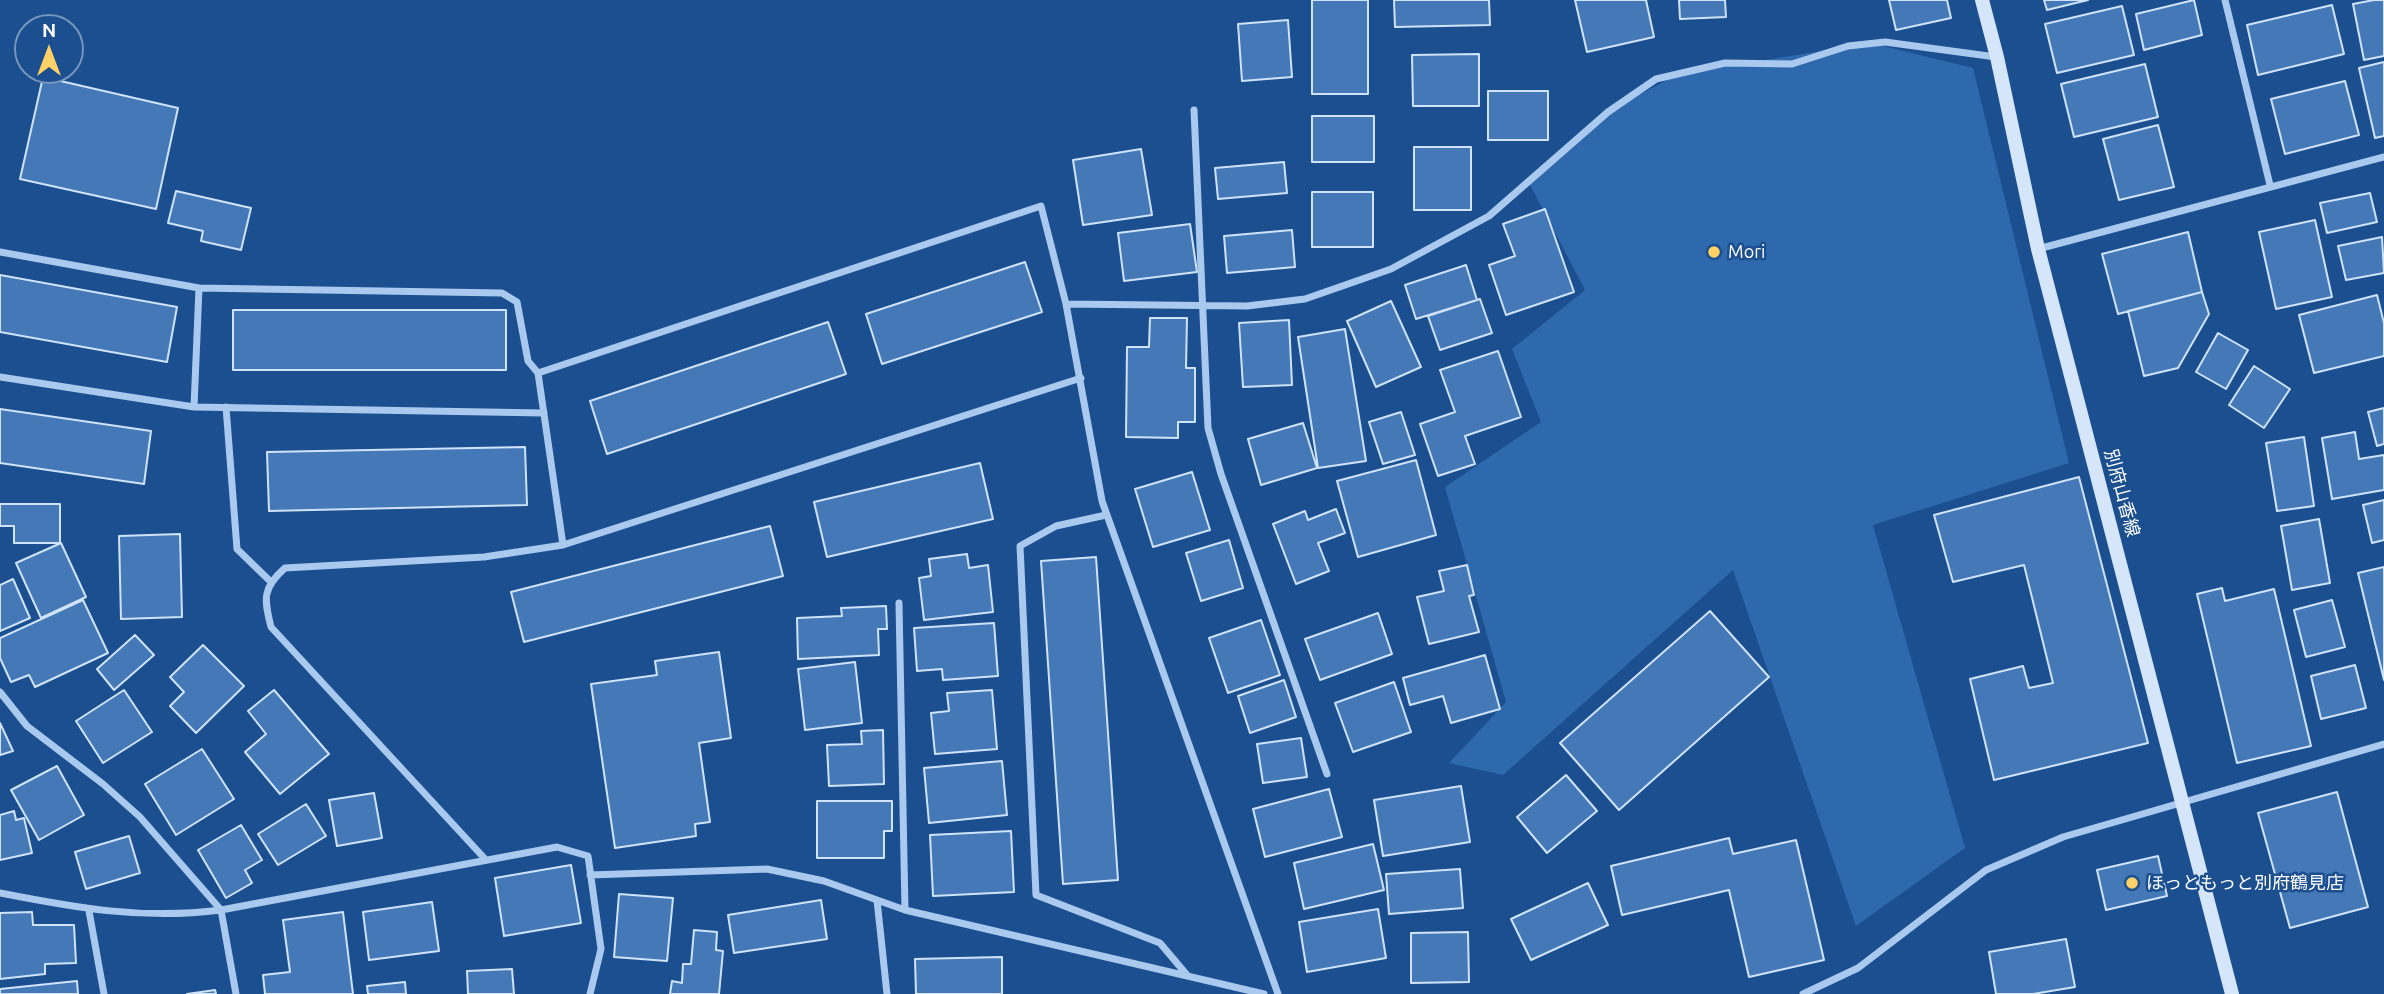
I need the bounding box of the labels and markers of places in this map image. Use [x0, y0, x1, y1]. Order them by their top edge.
place label: Mori [1728, 241, 1765, 263]
marker: Mori [1706, 244, 1722, 260]
place label: ほっともっと別府鶴見店 [2146, 872, 2344, 894]
marker: ほっともっと別府鶴見店 [2124, 875, 2140, 891]

